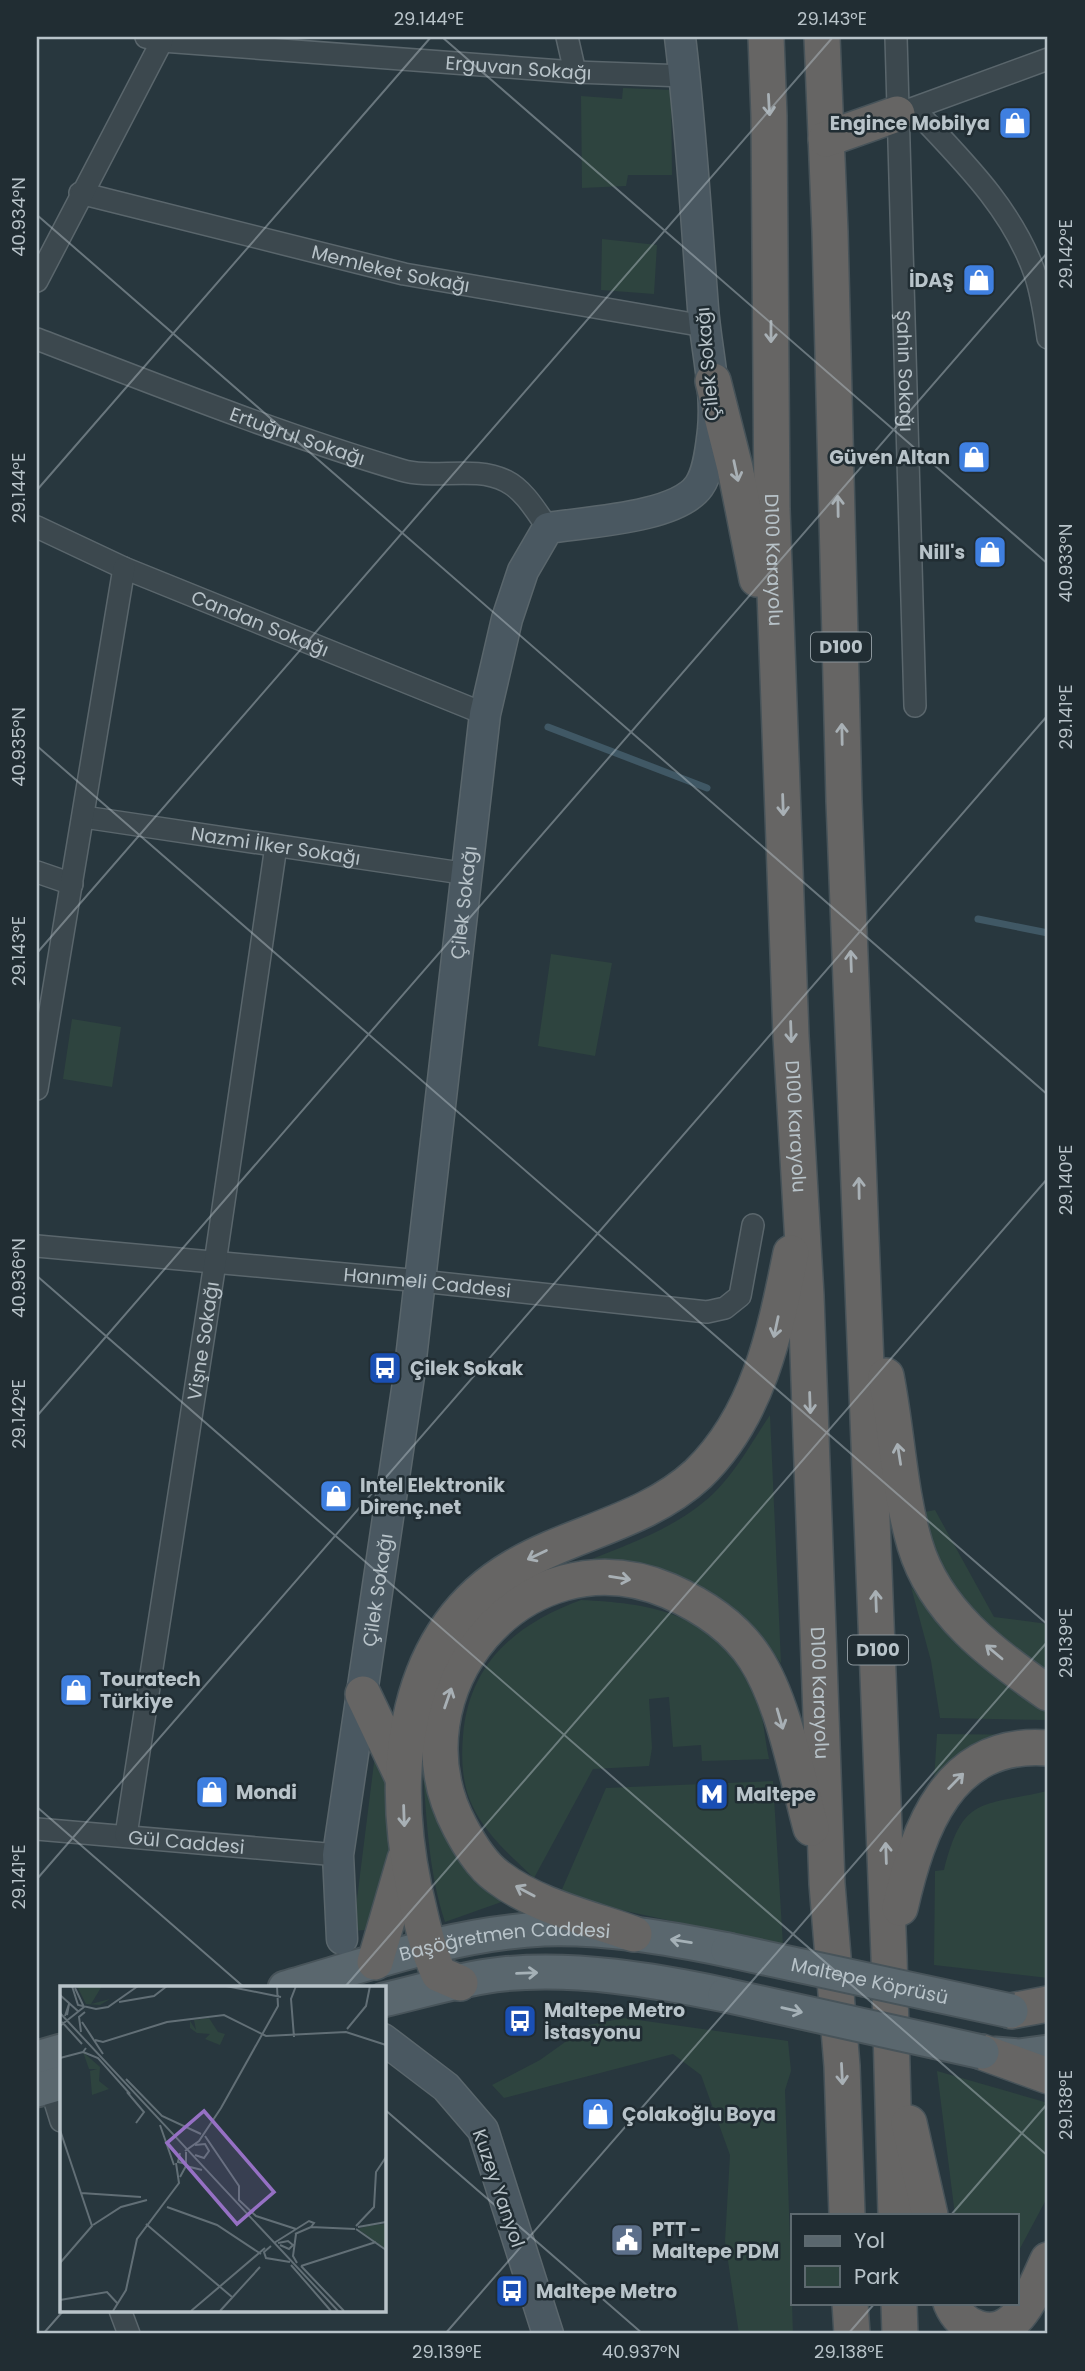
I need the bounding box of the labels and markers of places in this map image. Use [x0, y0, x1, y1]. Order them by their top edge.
shop icon: Engince Mobilya [996, 104, 1034, 142]
place label: Engince Mobilya [830, 110, 990, 137]
shop icon: İDAŞ [960, 261, 998, 299]
place label: İDAŞ [909, 267, 954, 294]
shop icon: Güven Altan [955, 438, 993, 476]
place label: Güven Altan [829, 444, 950, 471]
shop icon: Nill's [971, 533, 1009, 571]
place label: Nill's [919, 539, 965, 566]
bus stop icon: Çilek Sokak [366, 1349, 404, 1387]
place label: Çilek Sokak [410, 1355, 524, 1382]
place label: Intel Elektronik Direnç.net [360, 1472, 505, 1521]
shop icon: Intel Elektronik Direnç.net [317, 1477, 355, 1515]
place label: Touratech Türkiye [100, 1666, 201, 1715]
shop icon: Touratech Türkiye [57, 1671, 95, 1709]
shop icon: Mondi [193, 1773, 231, 1811]
metro station icon: Maltepe [693, 1775, 731, 1813]
place label: Mondi [236, 1779, 297, 1806]
place label: Maltepe [736, 1781, 816, 1808]
place label: Maltepe Metro İstasyonu [544, 1997, 685, 2046]
bus stop icon: Maltepe Metro İstasyonu [501, 2002, 539, 2040]
shop icon: Çolakoğlu Boya [579, 2095, 617, 2133]
place label: Çolakoğlu Boya [622, 2101, 776, 2128]
place label: PTT - Maltepe PDM [652, 2216, 779, 2265]
public building icon: PTT - Maltepe PDM [608, 2221, 646, 2259]
bus stop icon: Maltepe Metro [493, 2272, 531, 2310]
place label: Maltepe Metro [536, 2278, 677, 2305]

